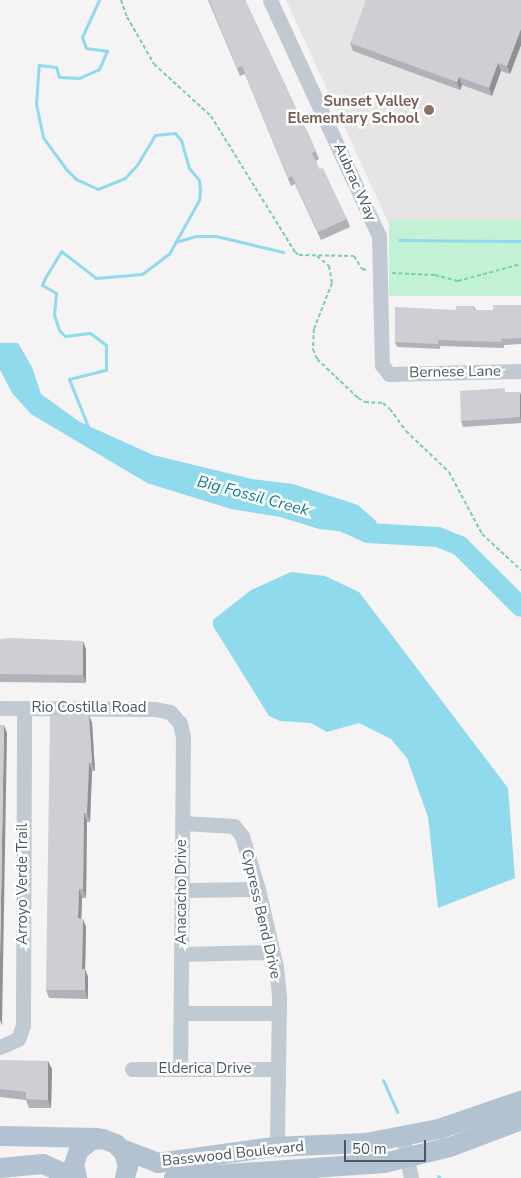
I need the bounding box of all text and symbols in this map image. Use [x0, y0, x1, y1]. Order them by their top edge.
place label: Sunset Valley Elementary School [288, 92, 419, 127]
marker: Sunset Valley Elementary School [423, 104, 435, 116]
street label: Aubrac Way [330, 140, 380, 224]
street label: Bernese Lane [409, 362, 501, 382]
water label: Big Fossil Creek [195, 472, 311, 520]
street label: Rio Costilla Road [31, 699, 147, 717]
street label: Arroyo Verde Trail [14, 823, 32, 945]
street label: Anacacho Drive [173, 839, 191, 945]
street label: Cypress Bend Drive [237, 847, 285, 981]
street label: Elderica Drive [159, 1060, 251, 1078]
scale bar [346, 1130, 428, 1162]
street label: Basswood Boulevard [161, 1138, 305, 1170]
text: 50 m [352, 1139, 387, 1159]

